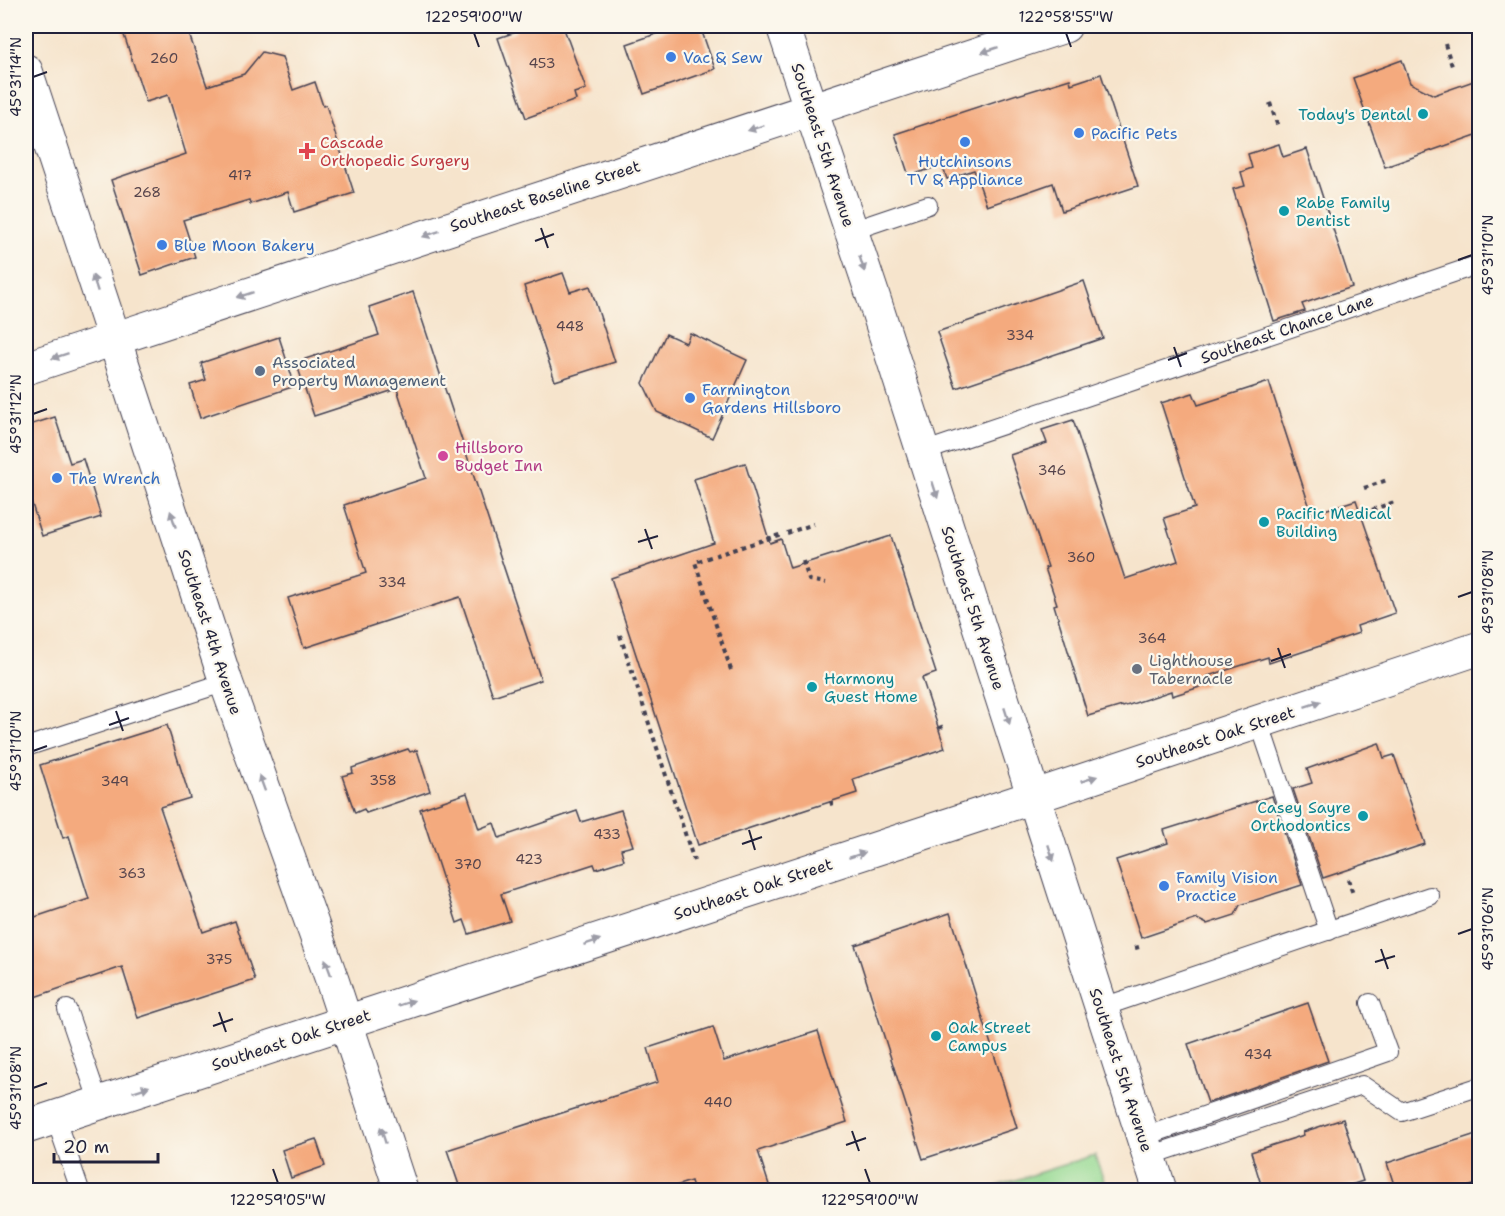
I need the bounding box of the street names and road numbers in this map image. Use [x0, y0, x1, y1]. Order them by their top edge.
street label: Southeast 5th Avenue [787, 60, 859, 230]
street label: Southeast Baseline Street [447, 155, 643, 237]
street label: Southeast Chance Lane [1198, 290, 1376, 368]
street label: Southeast 5th Avenue [937, 523, 1009, 693]
street label: Southeast 4th Avenue [173, 547, 247, 717]
street label: Southeast Oak Street [1133, 701, 1297, 773]
street label: Southeast Oak Street [671, 853, 835, 925]
street label: Southeast 5th Avenue [1085, 985, 1157, 1155]
street label: Southeast Oak Street [209, 1004, 373, 1076]

